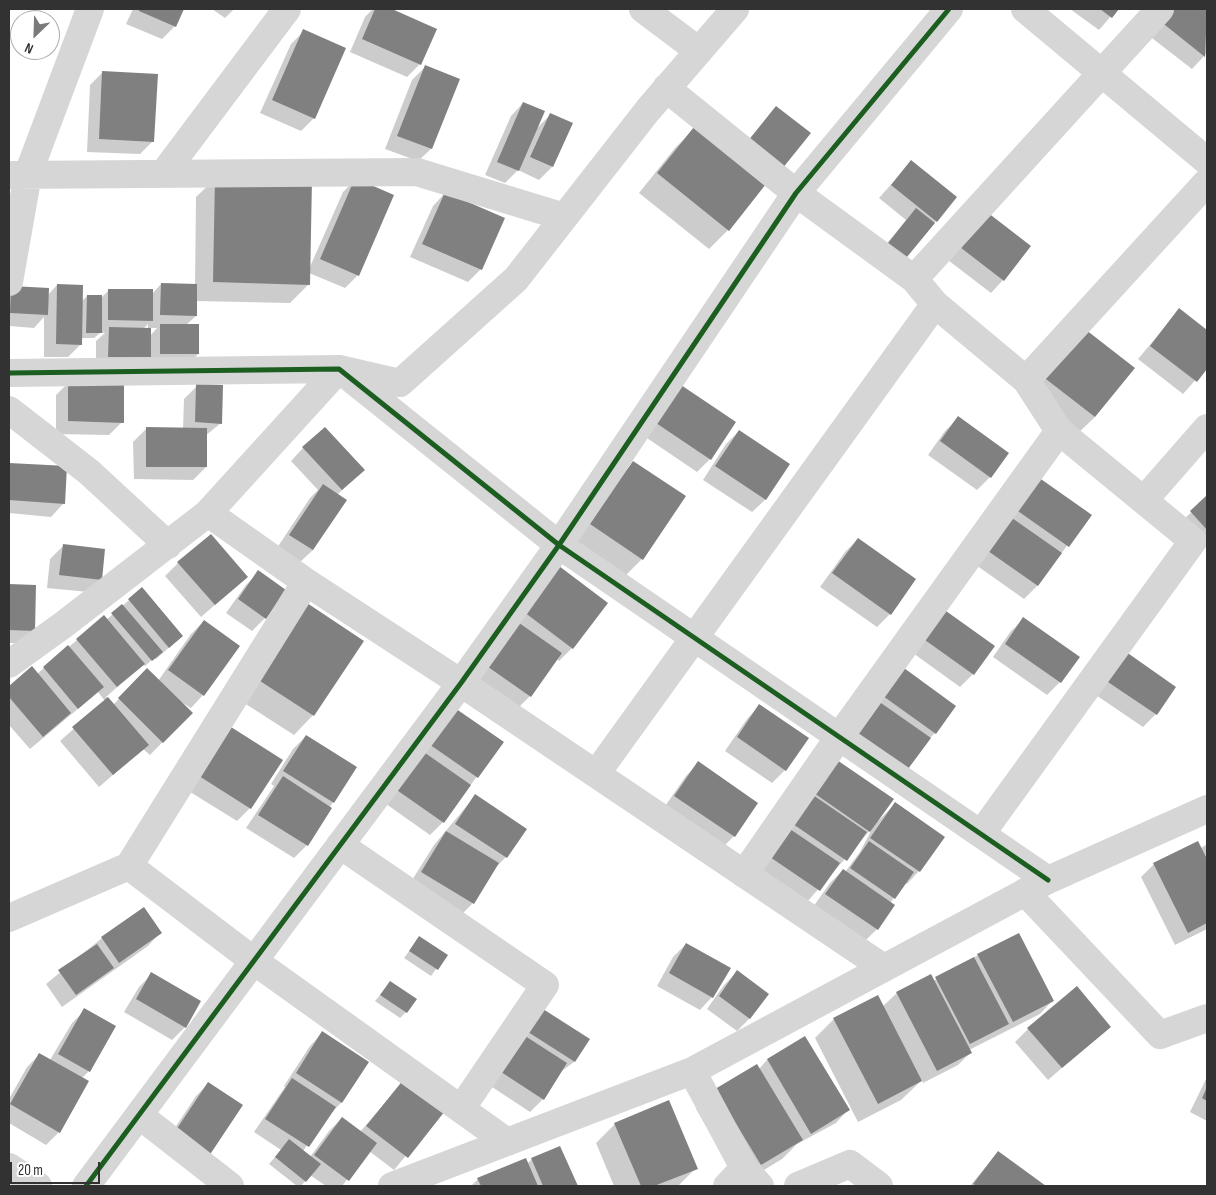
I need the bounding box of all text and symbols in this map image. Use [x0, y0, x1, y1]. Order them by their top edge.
north arrow [10, 10, 60, 60]
text: N [22, 39, 36, 58]
scale bar [12, 1152, 102, 1184]
text: 20 m [18, 1161, 43, 1180]

